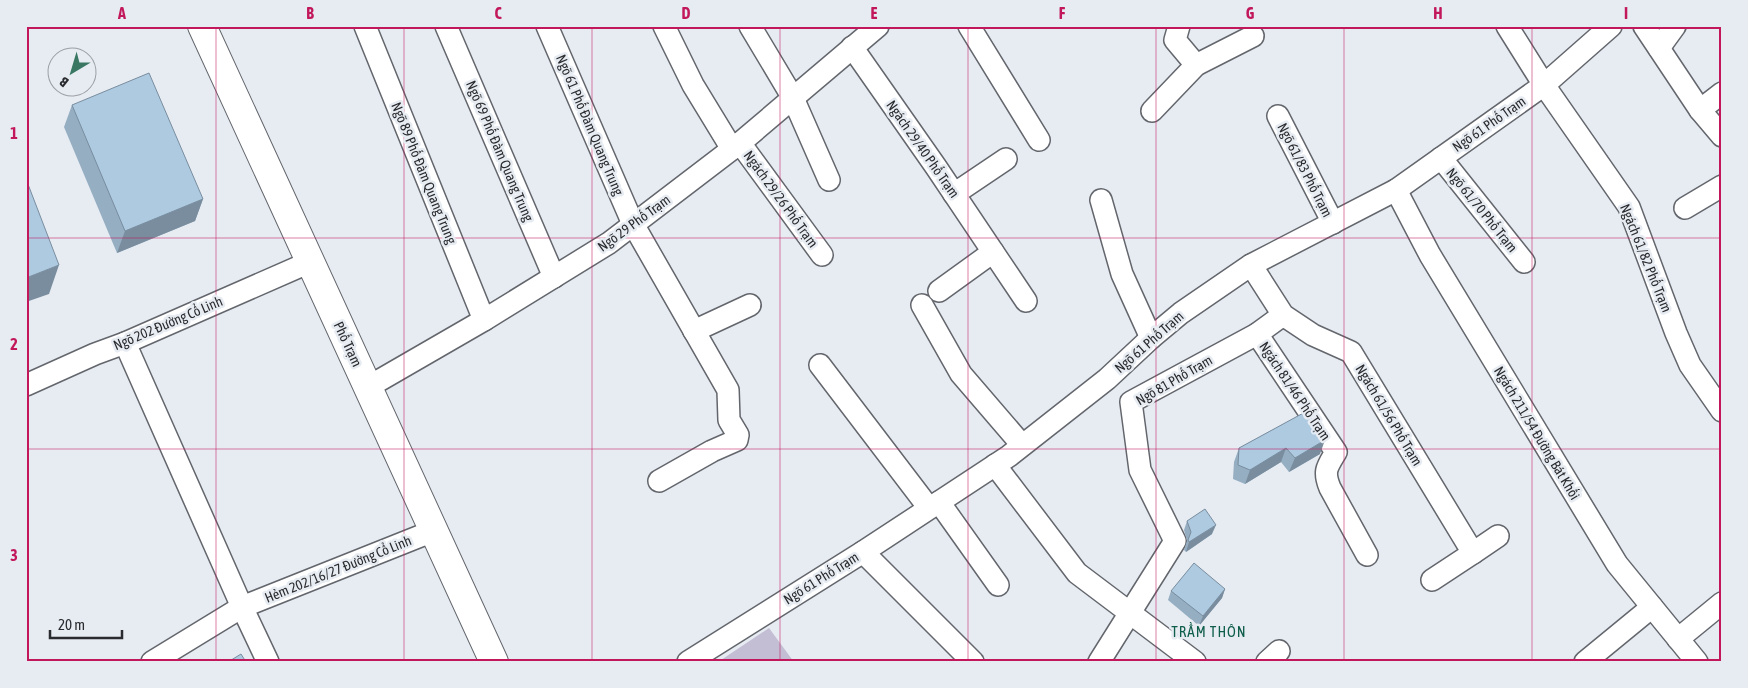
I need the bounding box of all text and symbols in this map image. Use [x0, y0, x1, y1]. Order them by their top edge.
text: A [117, 4, 126, 22]
text: B [306, 4, 314, 22]
text: C [494, 4, 502, 22]
text: D [682, 4, 691, 22]
text: E [871, 4, 878, 22]
text: F [1059, 4, 1066, 22]
text: G [1246, 4, 1255, 22]
text: H [1433, 4, 1443, 22]
text: I [1624, 4, 1628, 22]
north arrow [48, 48, 98, 98]
street label: Ngõ 61 Phố Đàm Quang Trung [553, 52, 628, 198]
text: B [56, 74, 72, 91]
street label: Ngõ 69 Phố Đàm Quang Trung [463, 78, 538, 224]
street label: Ngõ 61 Phố Trạm [1449, 92, 1529, 155]
street label: Ngách 29/40 Phố Trạm [883, 97, 963, 201]
street label: Ngõ 89 Phố Đàm Quang Trung [388, 100, 461, 246]
street label: Ngõ 61/83 Phố Trạm [1274, 120, 1336, 220]
text: 1 [10, 124, 18, 142]
street label: Ngách 29/26 Phố Trạm [741, 147, 822, 250]
street label: Ngõ 61/70 Phố Trạm [1443, 164, 1522, 255]
street label: Ngõ 29 Phố Trạm [594, 191, 673, 255]
street label: Ngách 61/82 Phố Trạm [1617, 201, 1676, 314]
street label: Ngõ 202 Đường Cổ Linh [111, 292, 225, 353]
street label: Ngõ 61 Phố Trạm [1111, 307, 1187, 376]
street label: Phố Trạm [331, 318, 366, 369]
text: 2 [10, 335, 18, 353]
street label: Ngách 81/46 Phố Trạm [1256, 338, 1335, 443]
street label: Ngõ 81 Phố Trạm [1132, 351, 1215, 408]
street label: Ngách 61/56 Phố Trạm [1352, 361, 1426, 469]
street label: Ngách 211/54 Đường Bát Khối [1491, 363, 1584, 502]
street label: Hẻm 202/16/27 Đường Cổ Linh [262, 531, 414, 606]
text: 3 [10, 546, 18, 564]
street label: Ngõ 61 Phố Trạm [780, 548, 861, 607]
scale bar [50, 608, 122, 640]
text: 20 m [58, 616, 85, 633]
district label: TRẦM THÔN [1171, 622, 1247, 640]

